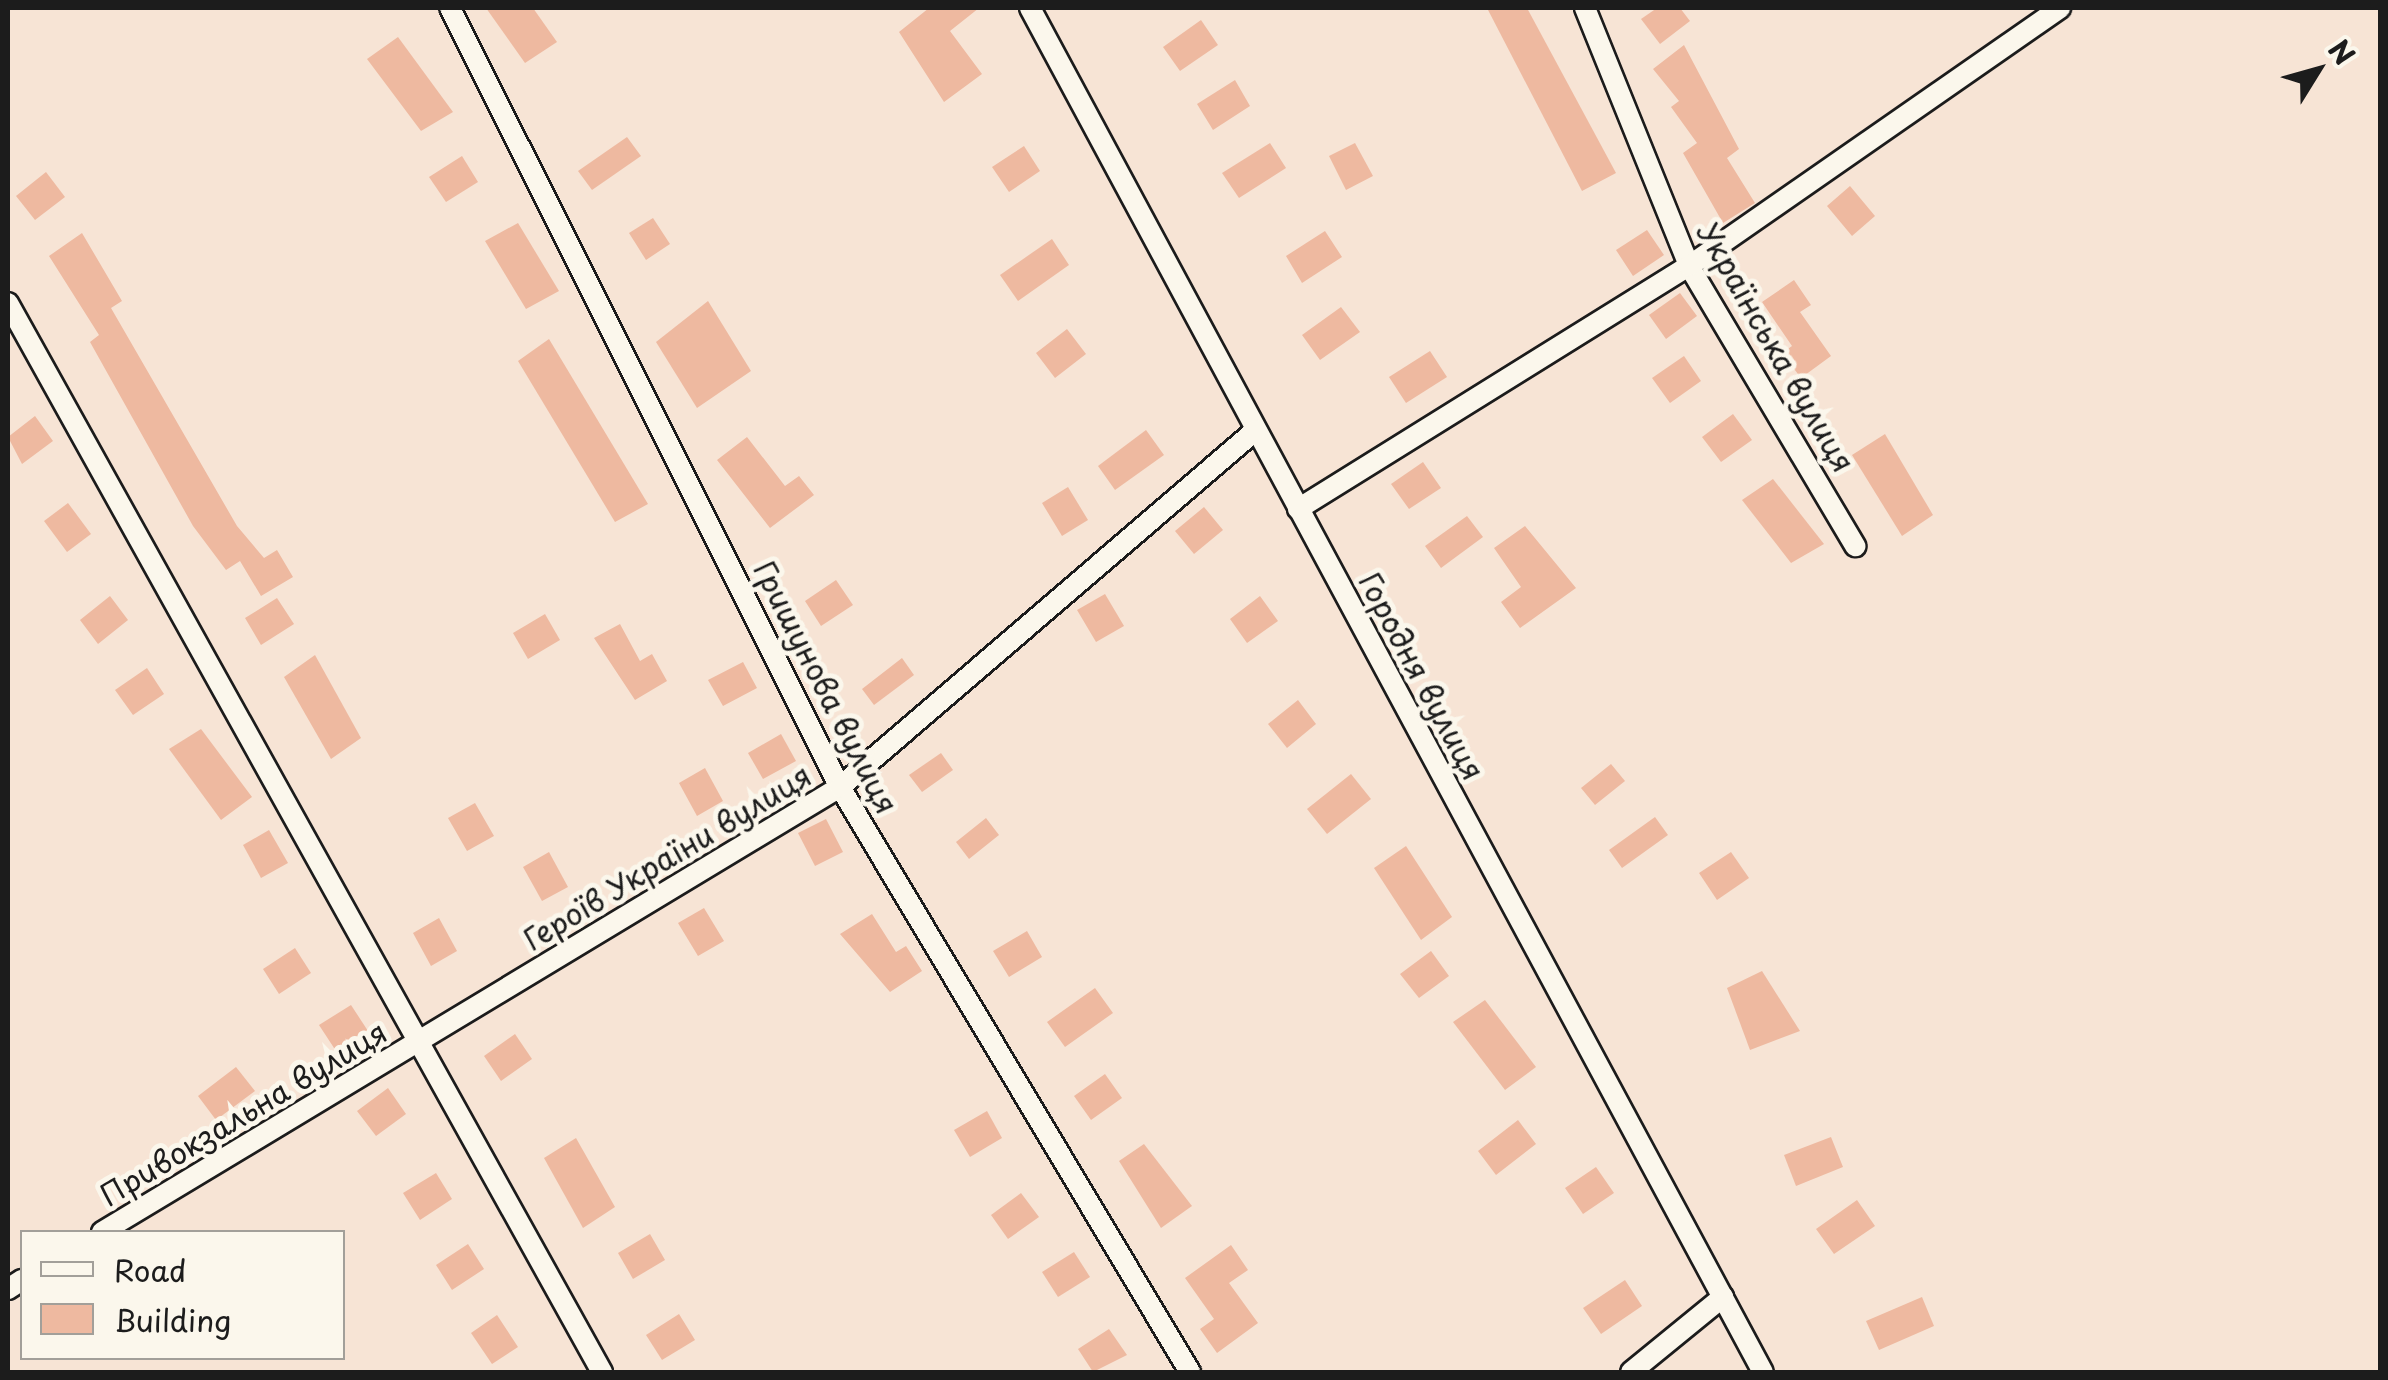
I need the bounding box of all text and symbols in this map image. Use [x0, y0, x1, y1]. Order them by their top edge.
north arrow [2268, 20, 2368, 120]
text: N [2319, 30, 2366, 73]
street label: Українська вулиця [1690, 215, 1862, 479]
street label: Гришунова вулиця [746, 554, 906, 820]
street label: Городня вулиця [1352, 566, 1492, 786]
street label: Героїв України вулиця [516, 756, 818, 958]
street label: Привокзальна вулиця [92, 1013, 394, 1213]
legend [20, 1230, 345, 1360]
text: Road [114, 1247, 187, 1292]
text: Building [114, 1297, 231, 1342]

